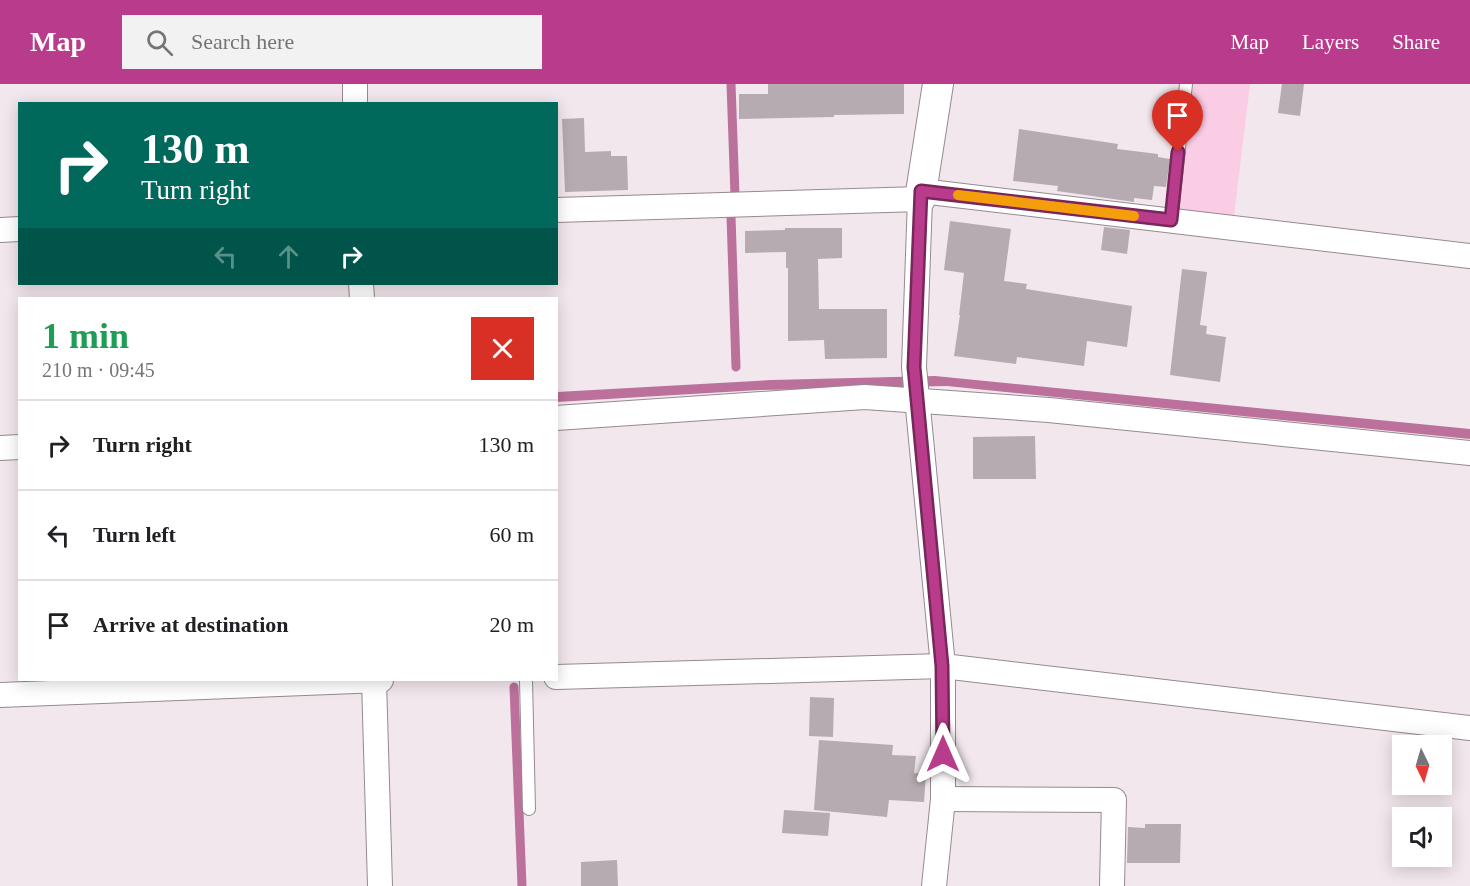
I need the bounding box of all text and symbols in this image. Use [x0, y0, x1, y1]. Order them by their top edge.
search box [122, 15, 542, 69]
text: Map [30, 26, 86, 57]
icon: search [143, 26, 176, 59]
text: Search here [191, 29, 294, 54]
text: Map [1231, 30, 1269, 54]
text: Layers [1302, 30, 1359, 54]
text: Share [1392, 30, 1440, 54]
pin [1152, 90, 1203, 152]
icon: arrive [1161, 99, 1194, 132]
icon: right [42, 126, 120, 204]
text: 130 m [141, 126, 250, 172]
text: Turn right [141, 175, 250, 205]
icon: left [209, 240, 242, 273]
icon: ahead [272, 240, 305, 273]
icon: right [335, 240, 368, 273]
text: 1 min [42, 316, 129, 356]
button: close [471, 317, 534, 380]
text: 210 m · 09:45 [42, 359, 155, 381]
icon: right [42, 429, 75, 462]
text: Turn right [93, 432, 192, 457]
text: 130 m [478, 432, 534, 457]
icon: left [42, 519, 75, 552]
text: Turn left [93, 522, 176, 547]
text: 60 m [489, 522, 534, 547]
icon: arrive [42, 609, 75, 642]
text: Arrive at destination [93, 612, 289, 637]
text: 20 m [489, 612, 534, 637]
position arrow [911, 722, 975, 786]
north arrow [1392, 735, 1452, 795]
map controls [1392, 735, 1452, 867]
button: sound [1392, 807, 1452, 867]

